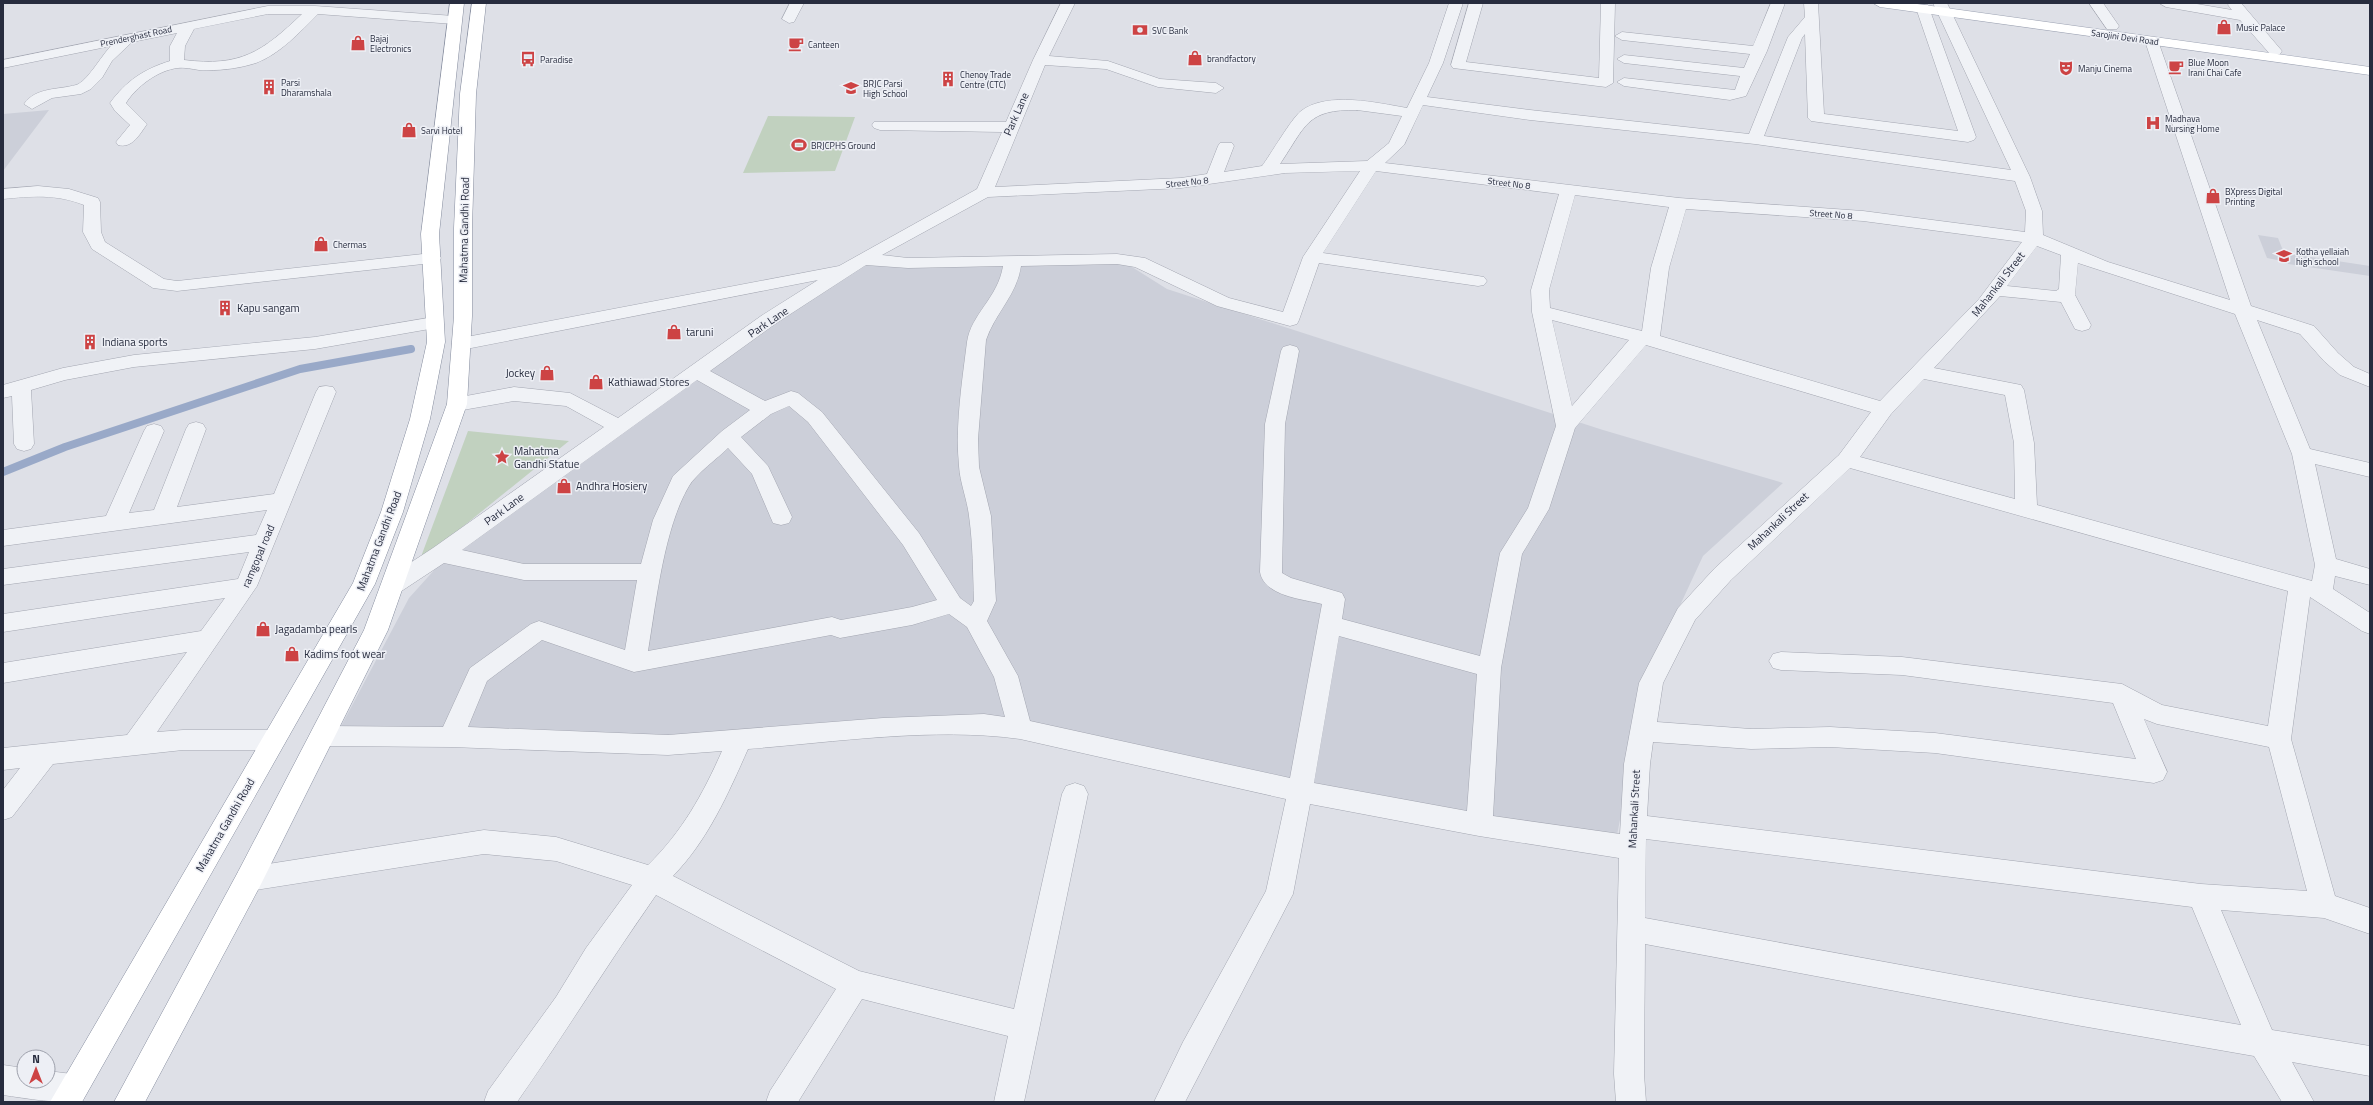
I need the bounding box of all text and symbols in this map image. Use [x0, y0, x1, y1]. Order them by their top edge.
shop icon: Music Palace [2215, 18, 2233, 36]
bank icon: SVC Bank [1131, 21, 1149, 39]
place label: Music Palace [2236, 21, 2286, 34]
street label: Prenderghast Road [99, 22, 173, 50]
place label: SVC Bank [1152, 24, 1189, 37]
street label: Sarojini Devi Road [2090, 26, 2160, 48]
place label: Bajaj Electronics [370, 32, 411, 55]
shop icon: Bajaj Electronics [349, 34, 367, 52]
cafe icon: Canteen [787, 35, 805, 53]
place label: Canteen [808, 38, 839, 51]
shop icon: brandfactory [1186, 49, 1204, 67]
bus stop icon: Paradise [519, 50, 537, 68]
place label: brandfactory [1207, 52, 1256, 65]
place label: Paradise [540, 53, 573, 66]
place label: Blue Moon Irani Chai Cafe [2188, 56, 2242, 79]
cafe icon: Blue Moon Irani Chai Cafe [2167, 58, 2185, 76]
theatre icon: Manju Cinema [2057, 59, 2075, 77]
place label: Manju Cinema [2078, 62, 2132, 75]
place label: Chenoy Trade Centre (CTC) [960, 68, 1011, 91]
building icon: Chenoy Trade Centre (CTC) [939, 70, 957, 88]
place label: Parsi Dharamshala [281, 76, 332, 99]
place label: BRJC Parsi High School [863, 77, 908, 100]
building icon: Parsi Dharamshala [260, 78, 278, 96]
school or university icon: BRJC Parsi High School [842, 79, 860, 97]
street label: Park Lane [999, 89, 1033, 138]
place label: Madhava Nursing Home [2165, 112, 2220, 135]
hospital icon: Madhava Nursing Home [2144, 114, 2162, 132]
shop icon: Sarvi Hotel [400, 121, 418, 139]
place label: Sarvi Hotel [421, 124, 462, 137]
sports icon: BRJCPHS Ground [790, 136, 808, 154]
place label: BRJCPHS Ground [811, 139, 876, 152]
street label: Street No 8 [1165, 173, 1209, 191]
street label: Street No 8 [1487, 174, 1531, 192]
street label: Mahatma Gandhi Road [455, 177, 473, 283]
place label: BXpress Digital Printing [2225, 185, 2282, 208]
shop icon: BXpress Digital Printing [2204, 187, 2222, 205]
street label: Street No 8 [1809, 206, 1853, 222]
shop icon: Chermas [312, 235, 330, 253]
place label: Chermas [333, 238, 367, 251]
place label: Kotha yellaiah high school [2296, 245, 2349, 268]
school or university icon: Kotha yellaiah high school [2275, 247, 2293, 265]
street label: Mahankali Street [1968, 248, 2029, 320]
building icon: Kapu sangam [216, 299, 234, 317]
place label: Kapu sangam [237, 300, 300, 316]
street label: Park Lane [745, 302, 792, 341]
shop icon: taruni [665, 323, 683, 341]
place label: taruni [686, 324, 713, 340]
building icon: Indiana sports [81, 333, 99, 351]
place label: Indiana sports [102, 334, 168, 350]
shop icon: Jockey [538, 364, 556, 382]
place label: Jockey [505, 365, 536, 381]
shop icon: Kathiawad Stores [587, 373, 605, 391]
place label: Kathiawad Stores [608, 374, 689, 390]
place label: Mahatma Gandhi Statue [514, 443, 580, 472]
place icon: Mahatma Gandhi Statue [493, 448, 511, 466]
shop icon: Andhra Hosiery [555, 477, 573, 495]
place label: Andhra Hosiery [576, 478, 648, 494]
street label: Mahankali Street [1744, 488, 1812, 554]
street label: Mahatma Gandhi Road [353, 489, 405, 593]
street label: Park Lane [481, 489, 528, 529]
street label: ramgopal road [238, 522, 279, 590]
shop icon: Jagadamba pearls [254, 620, 272, 638]
place label: Jagadamba pearls [275, 621, 357, 637]
shop icon: Kadims foot wear [283, 645, 301, 663]
place label: Kadims foot wear [304, 646, 386, 662]
street label: Mahankali Street [1624, 769, 1644, 849]
street label: Mahatma Gandhi Road [192, 775, 258, 875]
north arrow [16, 1049, 56, 1089]
text: N [32, 1051, 40, 1067]

